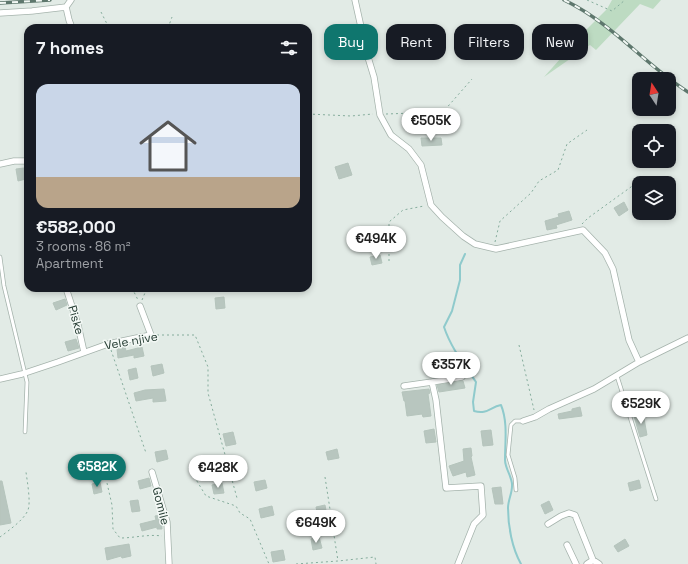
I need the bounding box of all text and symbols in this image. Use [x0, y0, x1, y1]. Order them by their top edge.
chip: Buy [324, 24, 378, 60]
chip: Rent [386, 24, 446, 60]
chip: Filters [454, 24, 524, 60]
chip: New [532, 24, 588, 60]
text: 7 homes [36, 37, 104, 59]
icon: filters [278, 37, 300, 59]
north arrow [632, 72, 676, 116]
map controls [632, 72, 676, 220]
pin: €505K [403, 108, 459, 142]
icon: home [132, 110, 204, 182]
text: €505K [411, 112, 451, 129]
button: locate [632, 124, 676, 168]
button: layers [632, 176, 676, 220]
text: €582,000 [36, 216, 116, 238]
pin: €494K [348, 226, 404, 260]
text: €494K [355, 230, 397, 247]
text: 3 rooms · 86 m² [36, 238, 130, 255]
text: Apartment [36, 255, 104, 272]
street label: Piske [64, 304, 88, 336]
street label: Vele njive [103, 328, 159, 354]
pin: €357K [423, 352, 479, 386]
text: €357K [431, 356, 471, 373]
pin: €529K [613, 391, 669, 425]
text: €529K [621, 395, 661, 412]
pin: €582K [69, 454, 125, 488]
pin: €428K [190, 455, 246, 489]
text: €582K [77, 458, 117, 475]
text: €428K [198, 459, 238, 476]
street label: Gomile [149, 485, 173, 527]
pin: €649K [288, 510, 344, 544]
text: €649K [295, 514, 337, 531]

